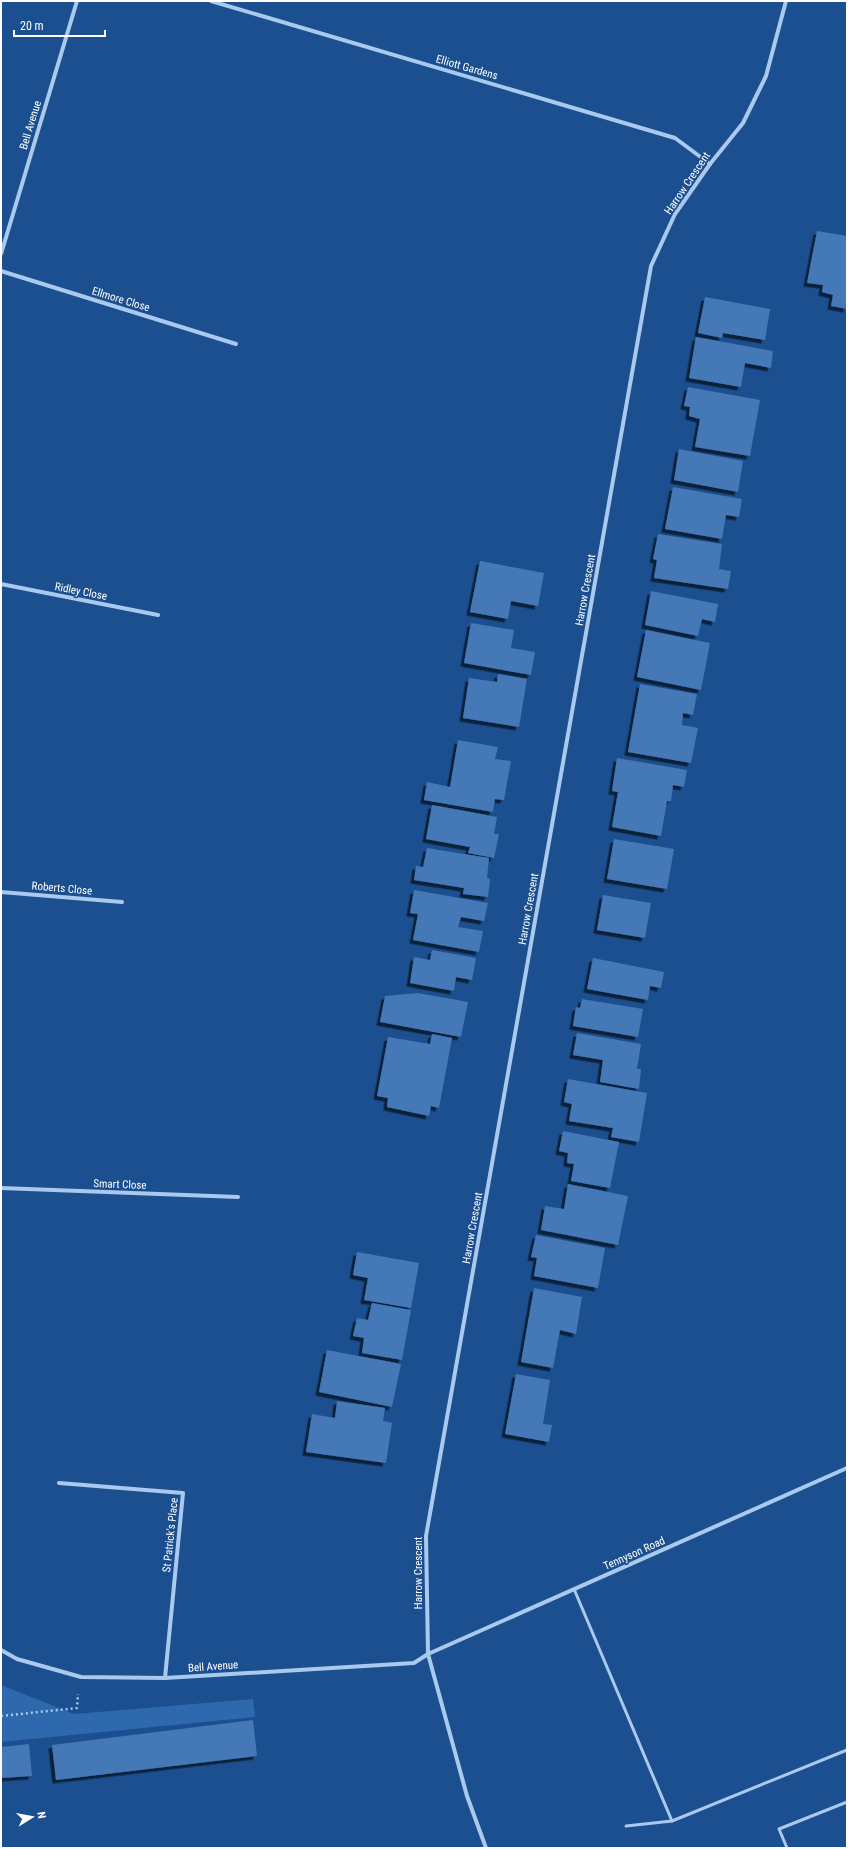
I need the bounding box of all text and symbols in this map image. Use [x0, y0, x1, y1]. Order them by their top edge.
scale bar [14, 12, 105, 38]
text: 20 m [20, 19, 44, 33]
street label: Elliott Gardens [435, 52, 499, 82]
street label: Bell Avenue [17, 99, 44, 151]
street label: Harrow Crescent [662, 150, 713, 217]
street label: Ellmore Close [90, 285, 151, 314]
street label: Harrow Crescent [573, 553, 598, 627]
street label: Ridley Close [54, 580, 108, 603]
street label: Harrow Crescent [516, 872, 541, 946]
street label: Roberts Close [31, 879, 93, 898]
street label: Smart Close [93, 1177, 147, 1192]
street label: Harrow Crescent [460, 1191, 485, 1265]
street label: St Patrick's Place [160, 1497, 181, 1573]
street label: Tennyson Road [601, 1534, 667, 1573]
street label: Harrow Crescent [412, 1537, 425, 1609]
street label: Bell Avenue [187, 1658, 239, 1675]
north arrow [12, 1797, 52, 1837]
text: N [34, 1811, 48, 1820]

